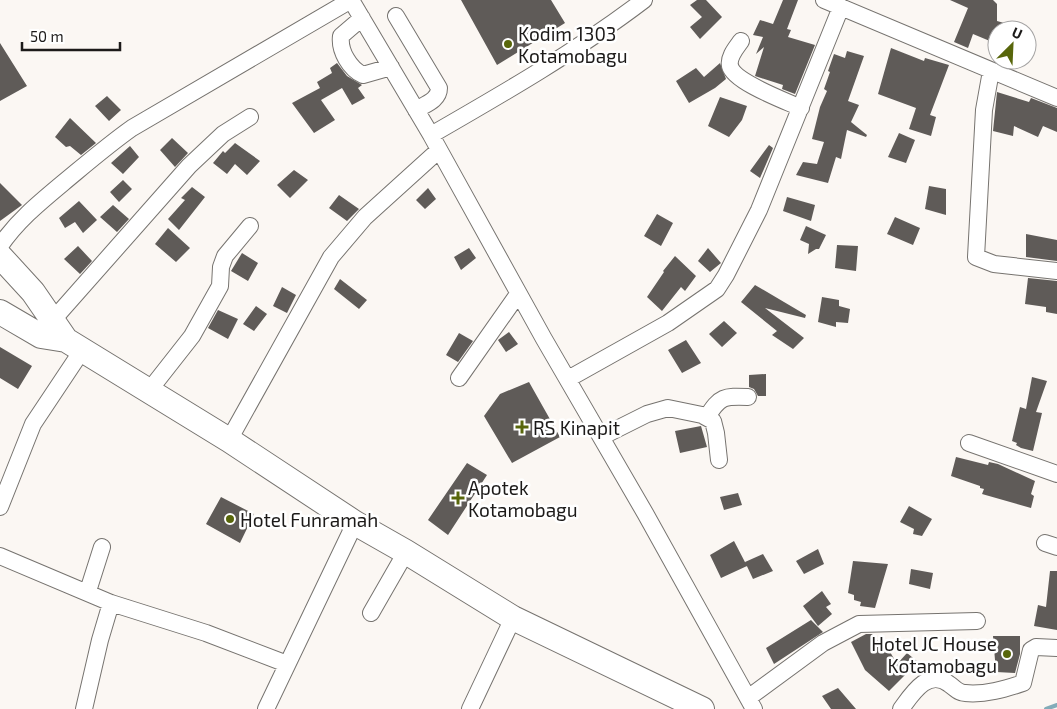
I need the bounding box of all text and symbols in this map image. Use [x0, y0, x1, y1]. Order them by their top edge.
scale bar [22, 20, 120, 52]
north arrow [987, 20, 1037, 70]
place label: Kodim 1303 Kotamobagu [518, 22, 628, 67]
text: U [1010, 23, 1025, 42]
text: 50 m [30, 27, 64, 45]
marker: Kodim 1303 Kotamobagu [502, 38, 514, 50]
place label: RS Kinapit [533, 416, 620, 439]
marker: RS Kinapit [515, 420, 529, 434]
place label: Apotek Kotamobagu [468, 476, 578, 521]
marker: Apotek Kotamobagu [452, 492, 464, 504]
place label: Hotel Funramah [240, 508, 378, 531]
marker: Hotel Funramah [224, 513, 236, 525]
place label: Hotel JC House Kotamobagu [871, 632, 997, 677]
marker: Hotel JC House Kotamobagu [1001, 648, 1013, 660]

